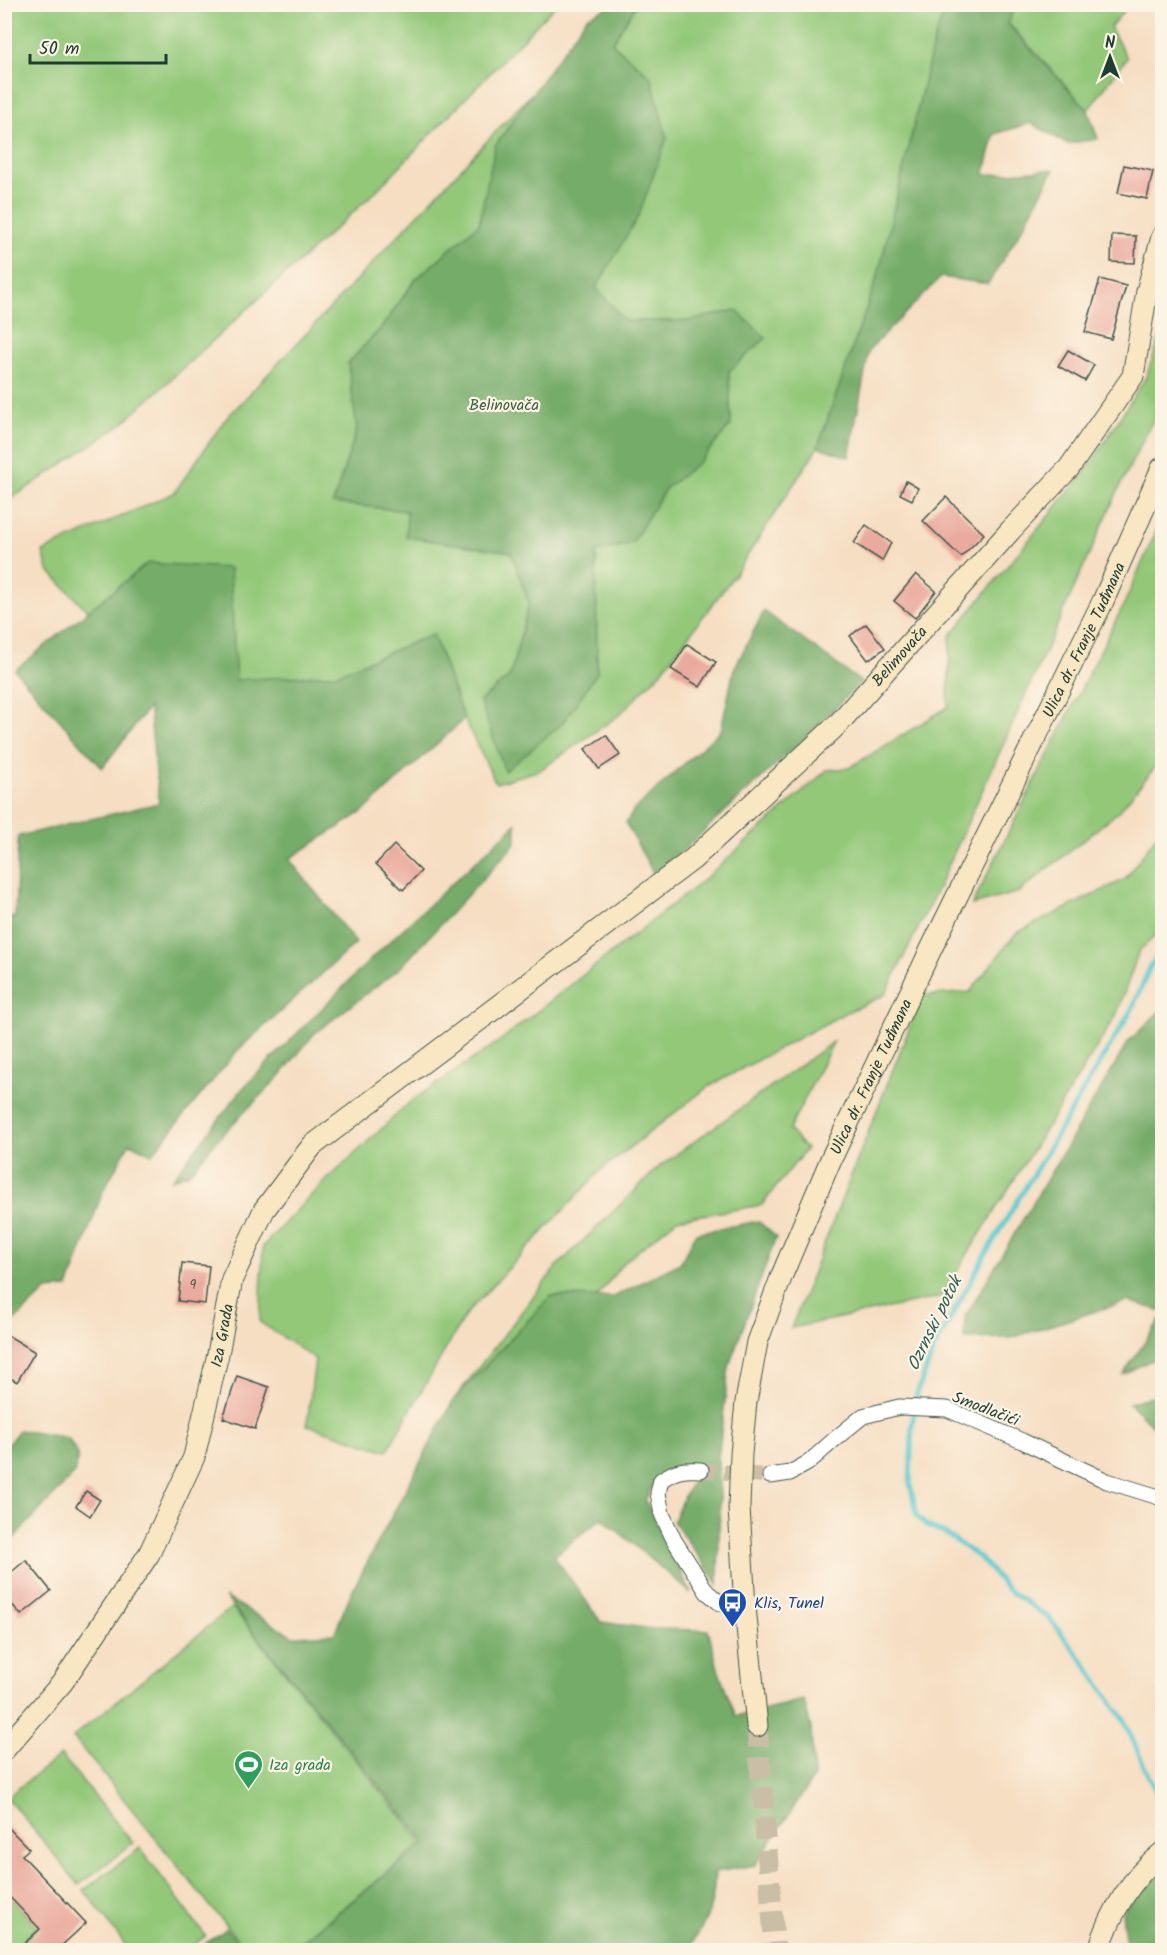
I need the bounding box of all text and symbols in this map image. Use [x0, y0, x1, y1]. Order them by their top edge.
scale bar [30, 27, 166, 65]
north arrow [1080, 27, 1140, 87]
text: N [1105, 31, 1115, 56]
text: 50 m [39, 35, 79, 64]
park label: Belinovača [469, 393, 539, 418]
street label: Ulica dr. Franje Tuđmana [1036, 558, 1133, 722]
street label: Belimovača [866, 621, 934, 693]
street label: Ulica dr. Franje Tuđmana [824, 995, 920, 1159]
water label: Ozrnski potok [900, 1269, 972, 1376]
house number: 9 [190, 1274, 197, 1296]
street label: Iza Grada [204, 1302, 241, 1370]
street label: Smodlačići [948, 1385, 1024, 1434]
bus stop icon: Klis, Tunel [717, 1586, 749, 1628]
place label: Klis, Tunel [754, 1591, 824, 1616]
sports icon: Iza grada [232, 1748, 264, 1790]
place label: Iza grada [269, 1753, 331, 1778]

